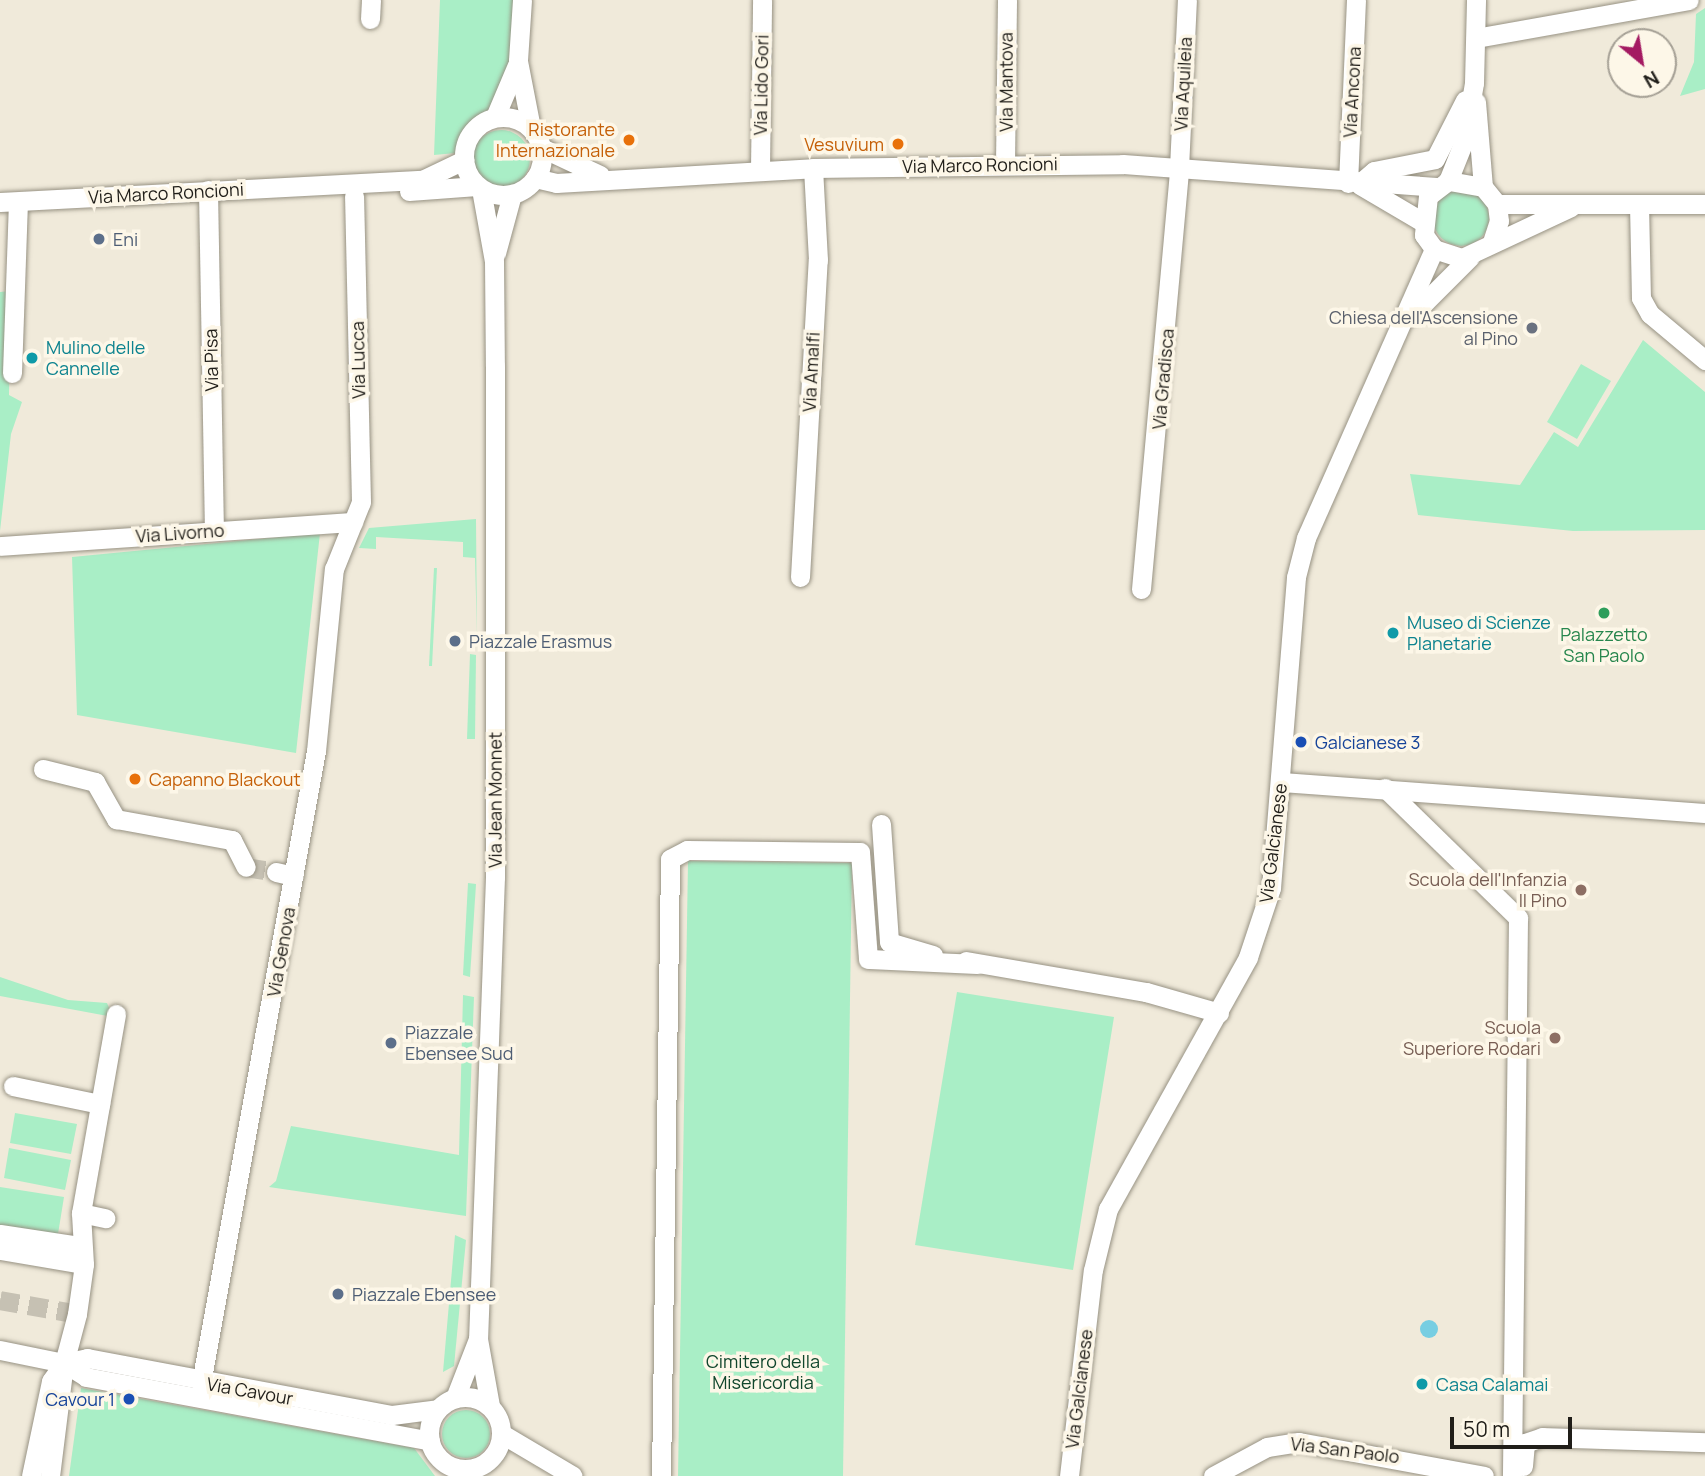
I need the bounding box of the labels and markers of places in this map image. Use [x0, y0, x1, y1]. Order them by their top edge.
place label: Ristorante Internazionale [496, 119, 615, 162]
marker: Ristorante Internazionale [621, 132, 637, 148]
place label: Vesuvium [804, 133, 884, 155]
marker: Vesuvium [890, 136, 906, 152]
place label: Eni [113, 228, 138, 250]
marker: Eni [91, 231, 107, 247]
place label: Chiesa dell'Ascensione al Pino [1329, 307, 1518, 350]
marker: Chiesa dell'Ascensione al Pino [1524, 320, 1540, 336]
place label: Mulino delle Cannelle [46, 337, 145, 380]
marker: Mulino delle Cannelle [24, 350, 40, 366]
marker: Palazzetto San Paolo [1596, 605, 1612, 621]
place label: Museo di Scienze Planetarie [1407, 612, 1551, 654]
place label: Palazzetto San Paolo [1560, 624, 1648, 666]
marker: Museo di Scienze Planetarie [1385, 625, 1401, 641]
place label: Piazzale Erasmus [469, 630, 612, 652]
marker: Piazzale Erasmus [447, 633, 463, 649]
place label: Galcianese 3 [1315, 731, 1420, 753]
marker: Galcianese 3 [1293, 734, 1309, 750]
place label: Capanno Blackout [149, 768, 301, 790]
marker: Capanno Blackout [127, 771, 143, 787]
place label: Scuola dell'Infanzia Il Pino [1408, 869, 1567, 912]
marker: Scuola dell'Infanzia Il Pino [1573, 882, 1589, 898]
place label: Scuola Superiore Rodari [1403, 1017, 1541, 1060]
place label: Piazzale Ebensee Sud [405, 1022, 513, 1064]
marker: Scuola Superiore Rodari [1547, 1030, 1563, 1046]
marker: Piazzale Ebensee Sud [383, 1035, 399, 1051]
place label: Piazzale Ebensee [352, 1283, 496, 1305]
marker: Piazzale Ebensee [330, 1286, 346, 1302]
place label: Casa Calamai [1436, 1373, 1548, 1395]
marker: Casa Calamai [1414, 1376, 1430, 1392]
place label: Cavour 1 [45, 1388, 115, 1410]
marker: Cavour 1 [121, 1391, 137, 1407]

